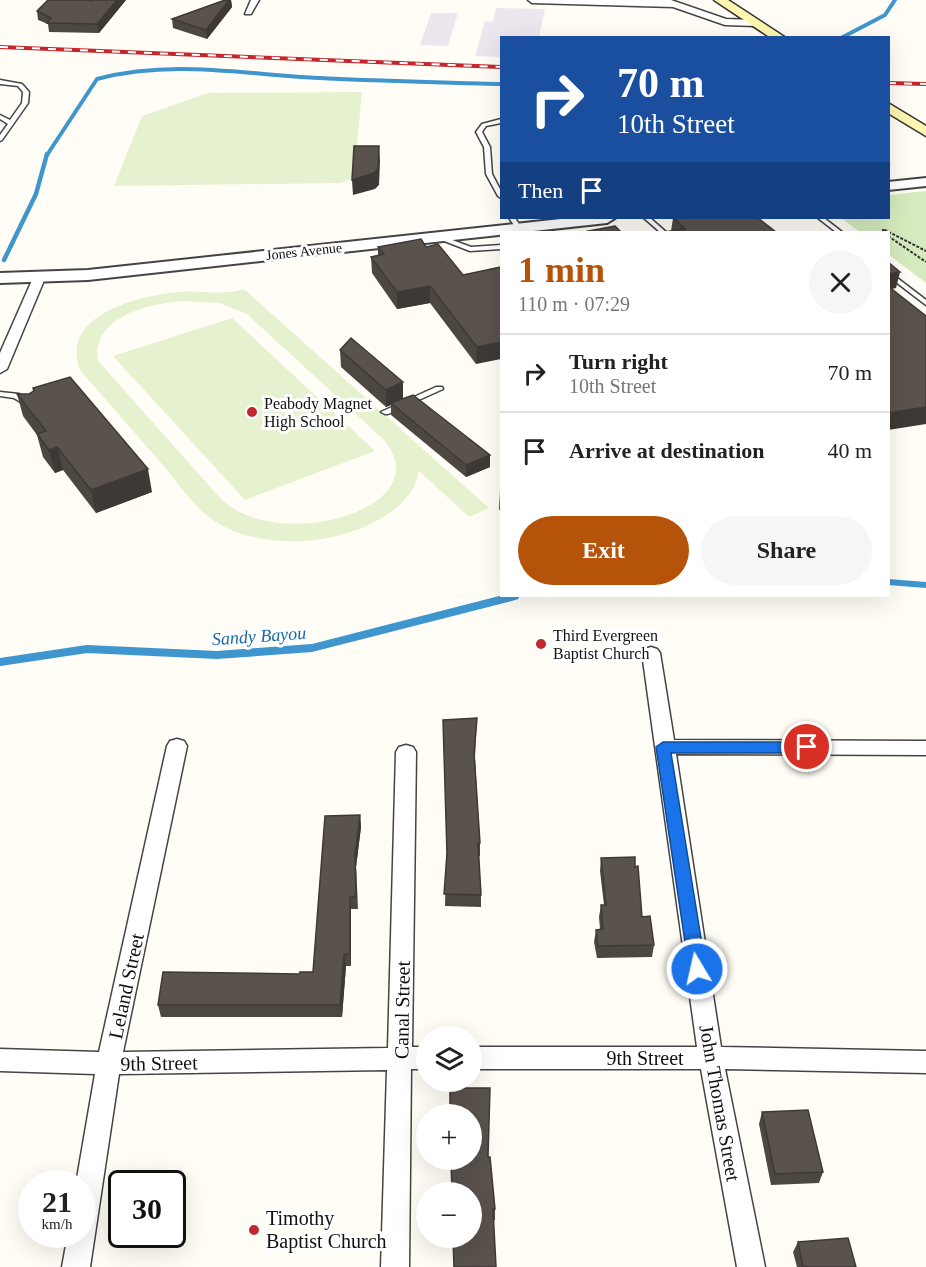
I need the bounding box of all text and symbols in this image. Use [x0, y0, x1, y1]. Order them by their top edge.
icon: right [518, 60, 596, 138]
text: 70 m [617, 60, 705, 106]
text: 10th Street [617, 109, 735, 139]
icon: arrive [575, 174, 608, 207]
text: Then [518, 178, 563, 203]
street label: Jones Avenue [265, 240, 343, 263]
text: 1 min [518, 250, 605, 290]
button: close [809, 251, 872, 314]
text: 110 m · 07:29 [518, 293, 630, 315]
text: Turn right [569, 349, 668, 374]
icon: right [518, 357, 551, 390]
text: 70 m [827, 360, 872, 385]
text: 10th Street [569, 375, 656, 397]
place label: Peabody Magnet High School [264, 395, 373, 431]
marker: Peabody Magnet High School [245, 405, 259, 419]
icon: arrive [518, 435, 551, 468]
text: Arrive at destination [569, 438, 765, 463]
text: 40 m [827, 438, 872, 463]
button: Exit [518, 516, 689, 585]
button: Share [701, 516, 872, 585]
water label: Sandy Bayou [211, 623, 307, 649]
place label: Third Evergreen Baptist Church [553, 627, 658, 663]
marker: Third Evergreen Baptist Church [534, 637, 548, 651]
pin [781, 721, 832, 772]
icon: arrive [790, 730, 823, 763]
street label: Leland Street [104, 931, 148, 1041]
position arrow [665, 937, 729, 1001]
street label: Canal Street [390, 960, 414, 1059]
street label: John Thomas Street [695, 1023, 745, 1183]
map controls [416, 1026, 482, 1248]
button: layers [416, 1026, 482, 1092]
street label: 9th Street [606, 1047, 684, 1069]
street label: 9th Street [120, 1051, 198, 1075]
button: + [416, 1104, 482, 1170]
speed limit sign: 30 [108, 1170, 186, 1248]
button: − [416, 1182, 482, 1248]
text: 21 [42, 1185, 72, 1218]
place label: Timothy Baptist Church [266, 1207, 387, 1253]
text: km/h [42, 1216, 72, 1232]
marker: Timothy Baptist Church [247, 1223, 261, 1237]

